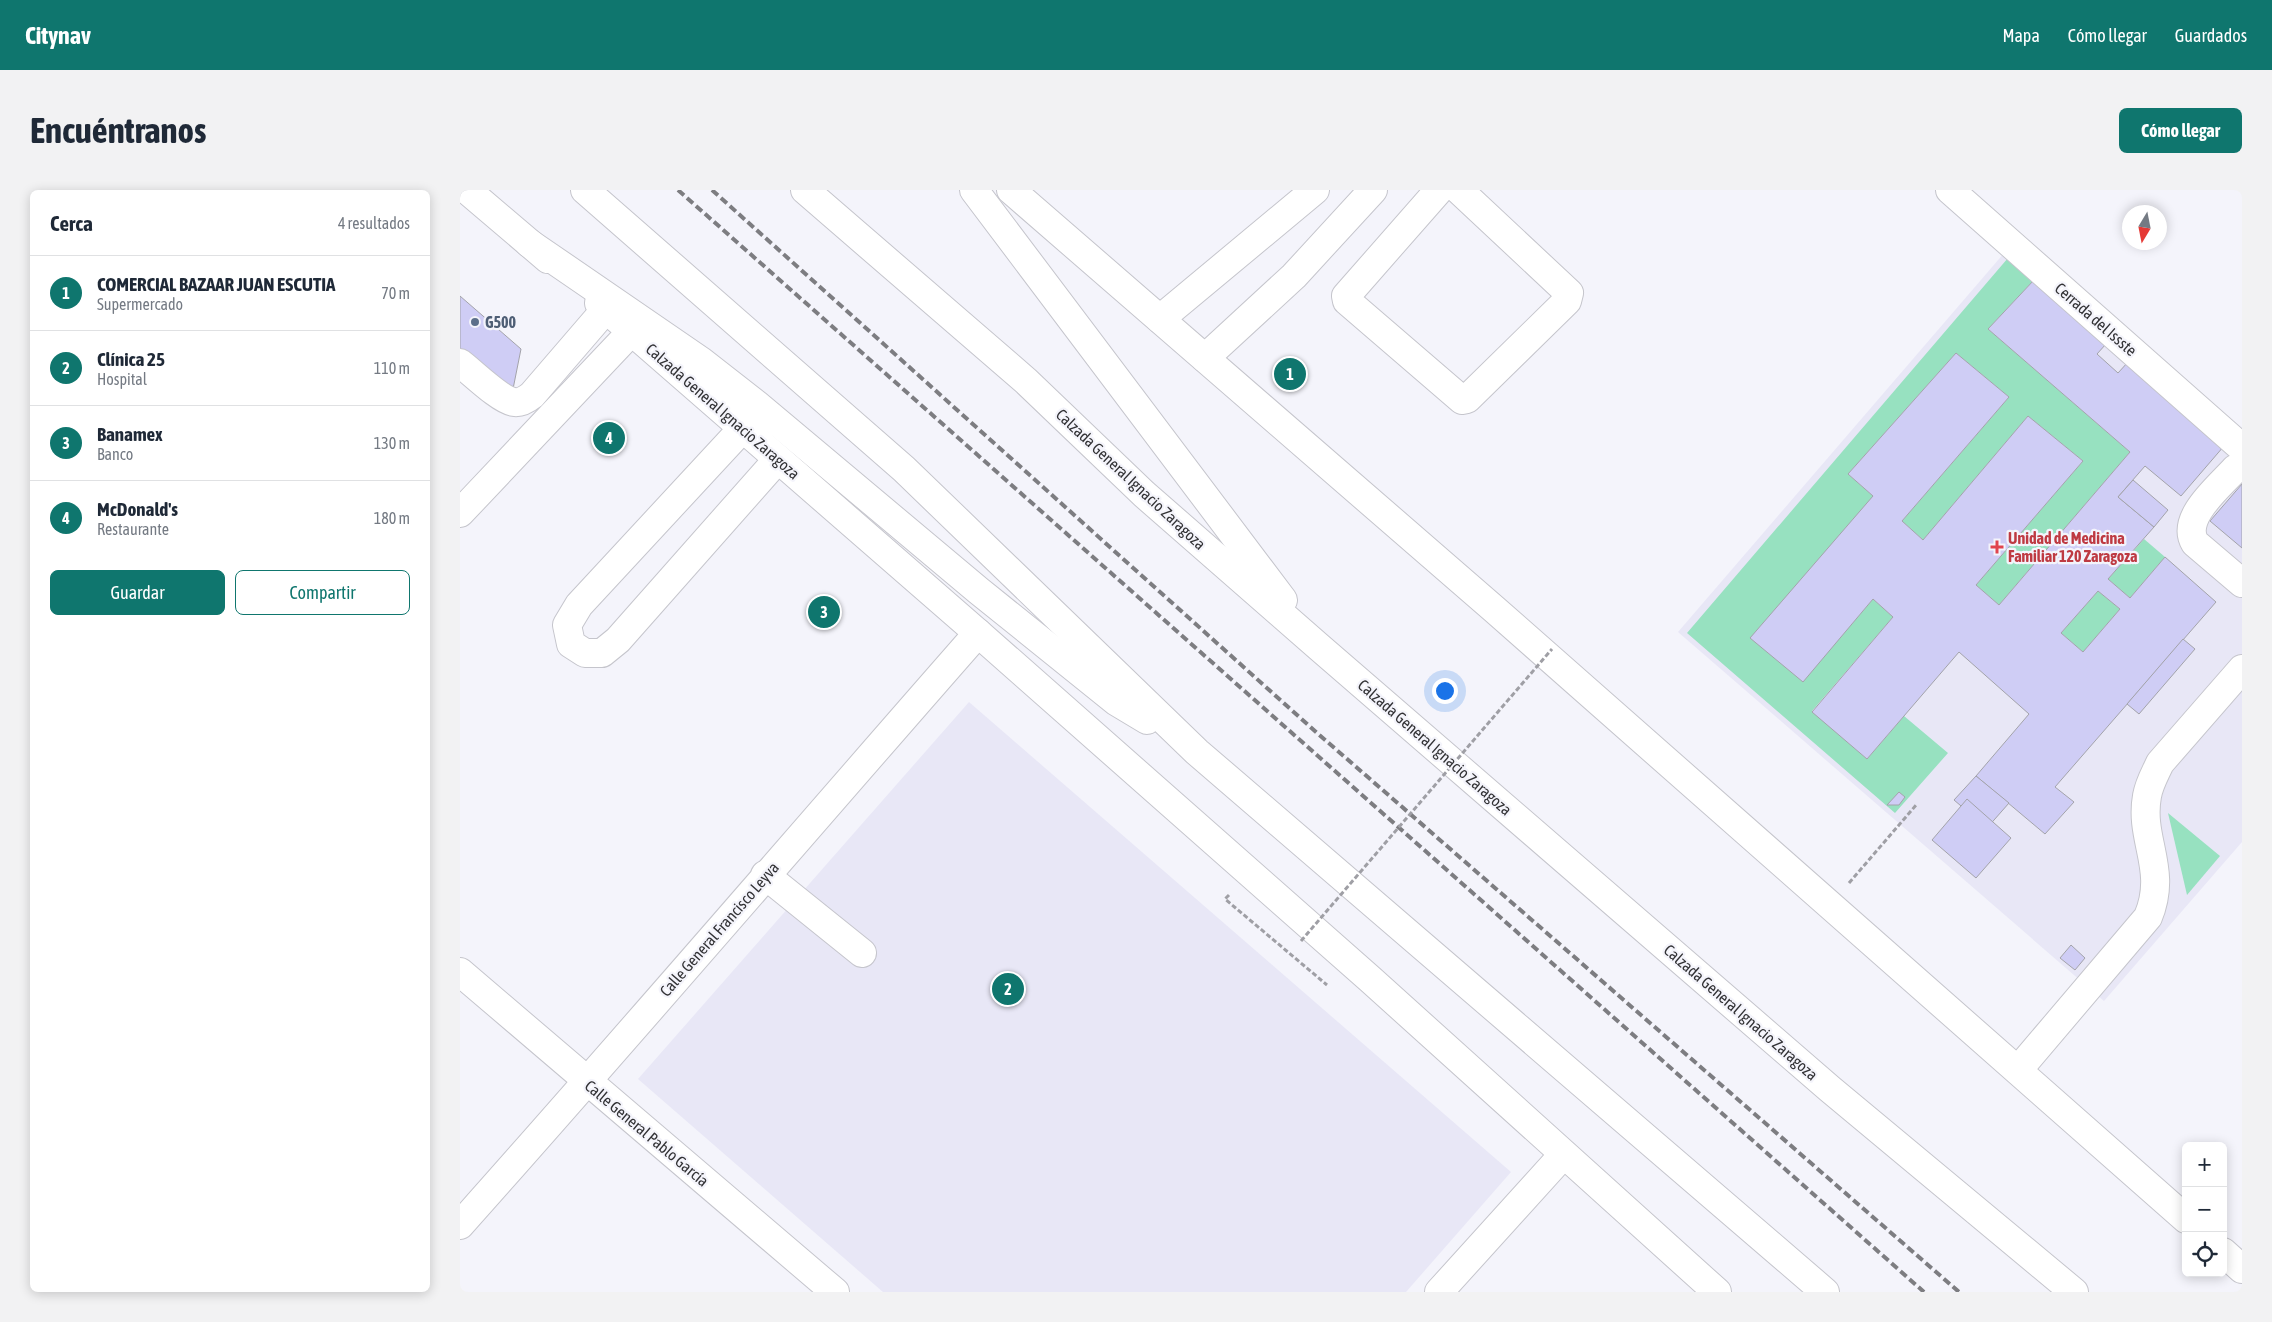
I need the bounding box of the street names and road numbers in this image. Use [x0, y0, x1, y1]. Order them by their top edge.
street label: Cerrada del Issste [2052, 279, 2140, 359]
street label: Calzada General Ignacio Zaragoza [642, 339, 803, 483]
street label: Calzada General Ignacio Zaragoza [1052, 405, 1209, 554]
street label: Calzada General Ignacio Zaragoza [1354, 675, 1515, 819]
street label: Calle General Francisco Leyva [656, 858, 783, 1000]
street label: Calzada General Ignacio Zaragoza [1660, 940, 1821, 1084]
street label: Calle General Pablo García [582, 1076, 712, 1190]

